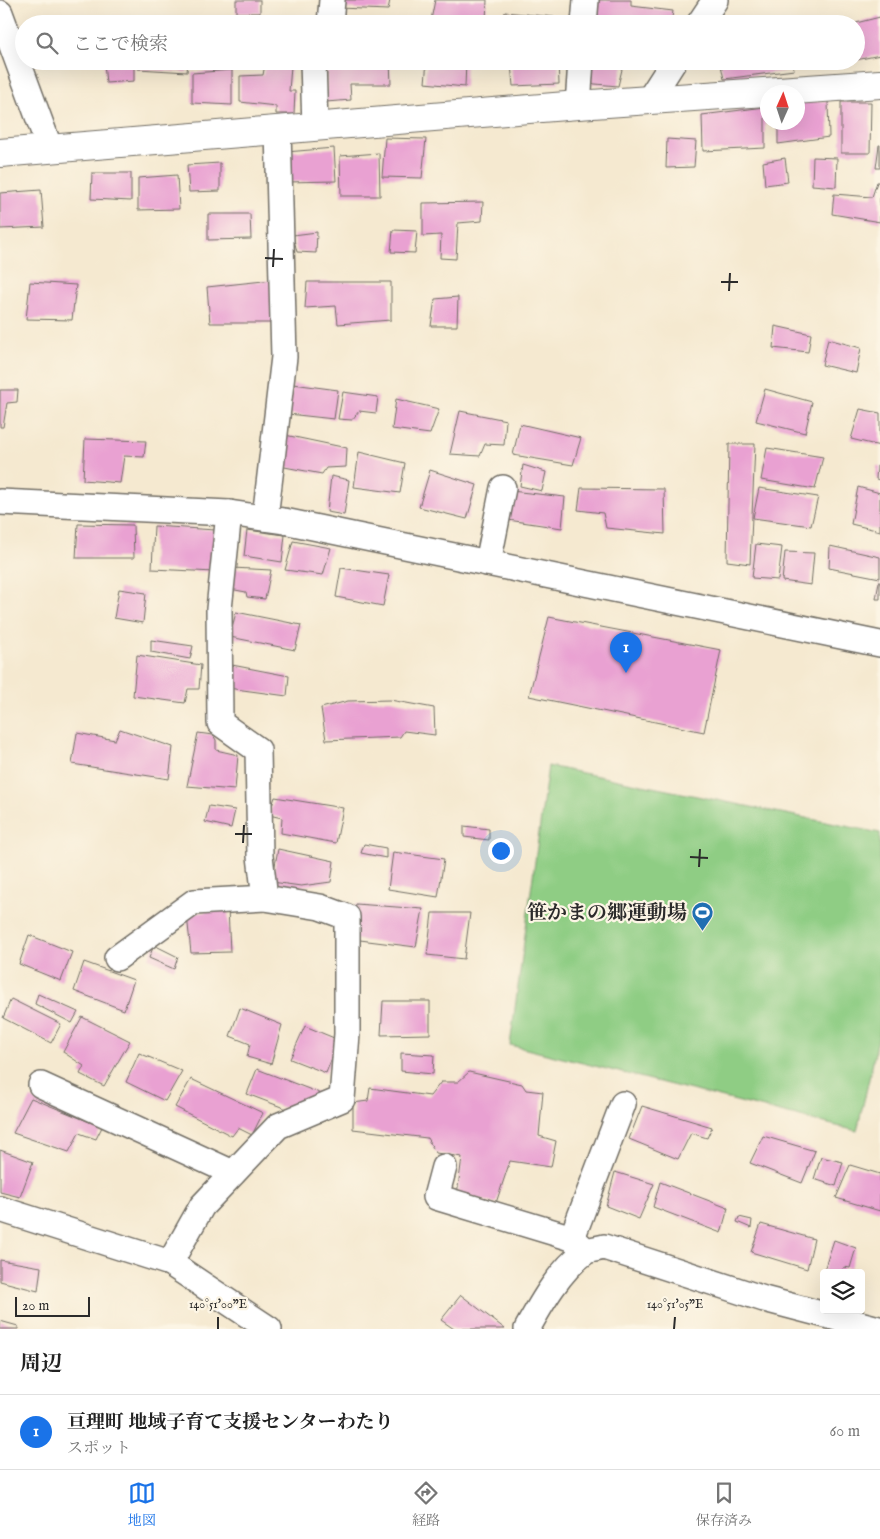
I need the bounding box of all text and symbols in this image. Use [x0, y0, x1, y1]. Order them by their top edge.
search box [15, 15, 865, 70]
icon: search [33, 29, 61, 57]
text: ここで検索 [73, 33, 168, 57]
north arrow [760, 85, 805, 130]
pin: 1 [610, 632, 642, 673]
your location [488, 838, 514, 864]
place label: 笹かまの郷運動場 [527, 901, 687, 926]
sports icon: 笹かまの郷運動場 [691, 901, 715, 932]
map controls [820, 1269, 865, 1314]
button: layers [820, 1269, 865, 1314]
scale bar [15, 1294, 90, 1317]
text: 20 m [22, 1297, 49, 1315]
text: 140°51'00"E [189, 1297, 247, 1312]
text: 140°51'05"E [647, 1297, 703, 1312]
text: 周辺 [20, 1351, 62, 1378]
text: 亘理町 地域子育て支援センターわたり [67, 1411, 393, 1435]
text: 1 [33, 1422, 39, 1442]
text: 60 m [830, 1422, 860, 1442]
text: スポット [67, 1439, 131, 1459]
tab: 地図 [128, 1479, 156, 1530]
tab: 経路 [412, 1479, 440, 1530]
tab: 保存済み [696, 1479, 752, 1530]

